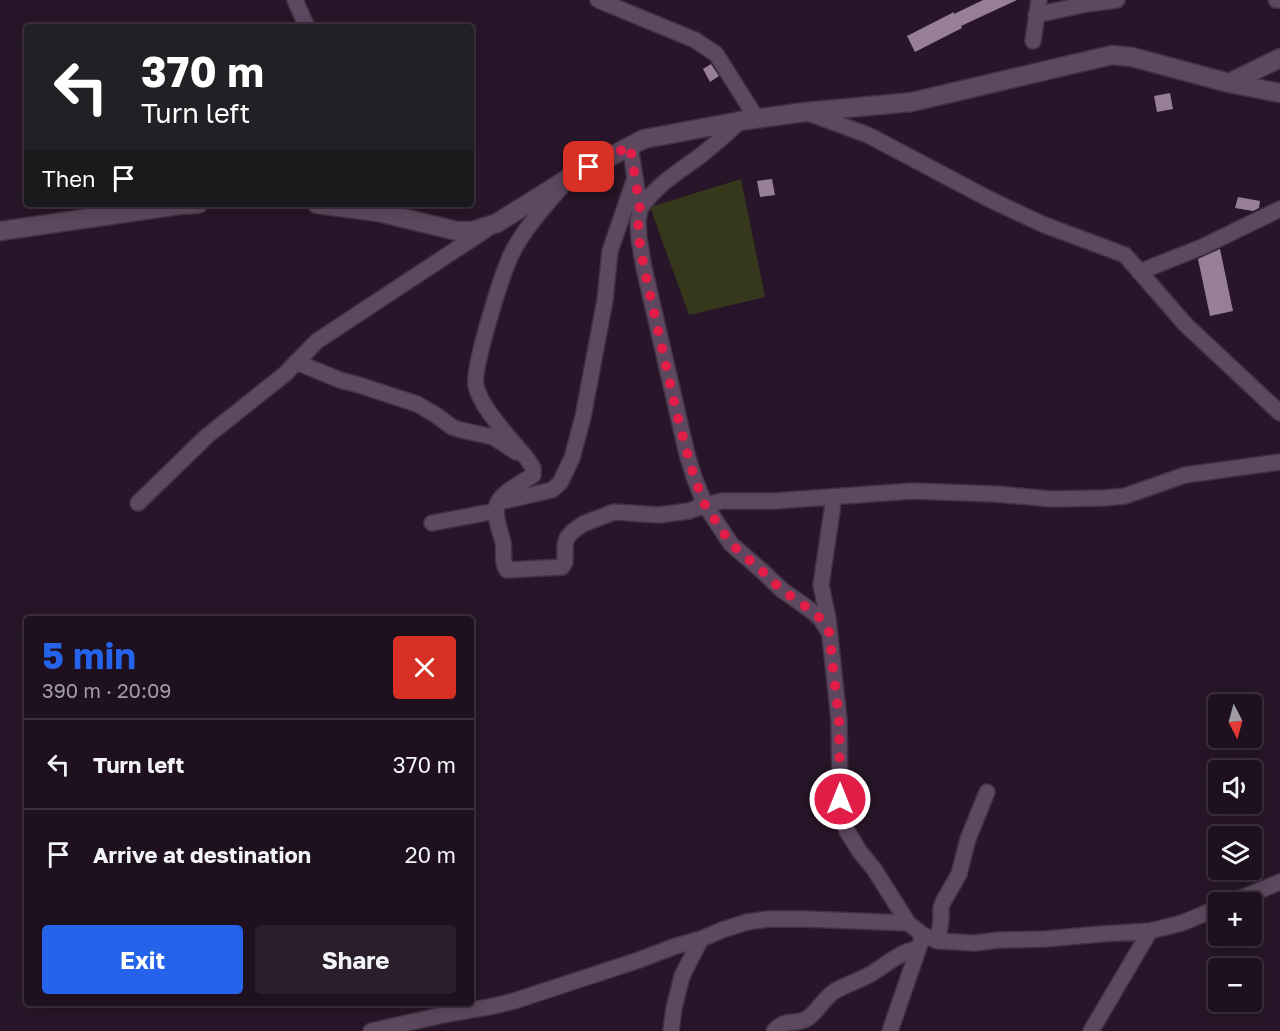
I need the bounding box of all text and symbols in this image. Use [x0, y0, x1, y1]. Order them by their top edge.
text: 370 m [141, 46, 264, 96]
icon: left [42, 48, 120, 126]
text: Turn left [141, 97, 250, 129]
pin [563, 141, 614, 192]
icon: arrive [572, 150, 605, 183]
icon: arrive [107, 162, 140, 195]
text: Then [42, 165, 95, 192]
text: 5 min [42, 634, 136, 677]
button: close [393, 636, 456, 699]
text: 390 m · 20:09 [42, 678, 171, 702]
north arrow [1208, 694, 1262, 748]
map controls [1208, 694, 1262, 1012]
icon: left [42, 748, 75, 781]
text: Turn left [93, 751, 184, 778]
text: 370 m [393, 751, 456, 778]
button: sound [1208, 760, 1262, 814]
position arrow [808, 767, 872, 831]
button: layers [1208, 826, 1262, 880]
icon: arrive [42, 838, 75, 871]
text: Arrive at destination [93, 841, 311, 868]
text: 20 m [405, 841, 456, 868]
button: + [1208, 892, 1262, 946]
button: Exit [42, 925, 243, 994]
button: Share [255, 925, 456, 994]
button: − [1208, 958, 1262, 1012]

